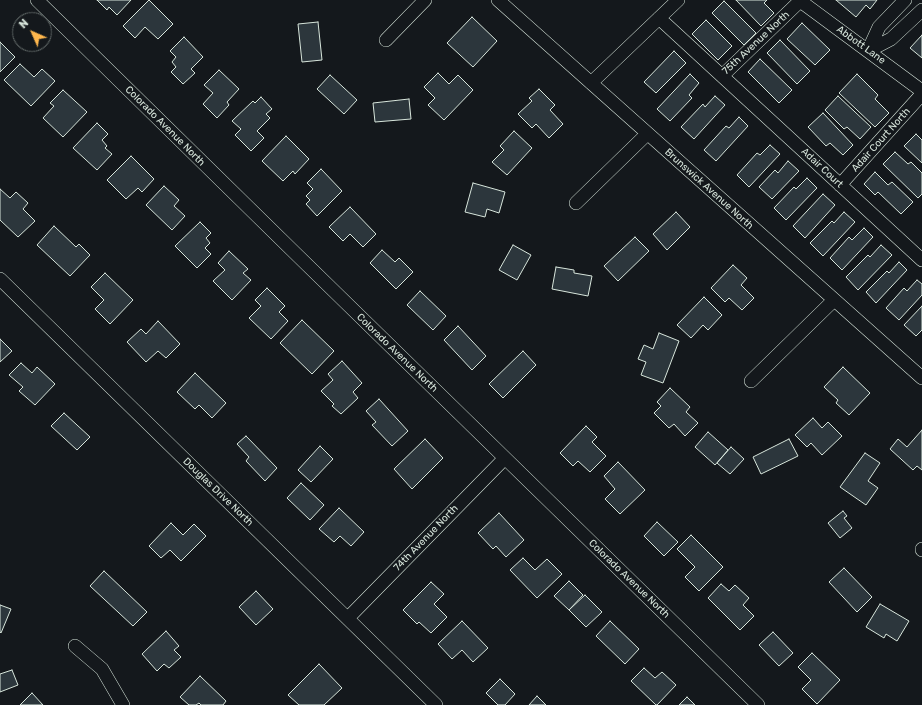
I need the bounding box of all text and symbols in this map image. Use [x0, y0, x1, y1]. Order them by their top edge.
street label: 75th Avenue North [720, 9, 792, 77]
north arrow [12, 12, 52, 52]
text: N [16, 16, 31, 31]
street label: Abbott Lane [834, 23, 888, 67]
street label: Colorado Avenue North [123, 84, 207, 168]
street label: Adair Court North [849, 106, 913, 174]
street label: Brunswick Avenue North [662, 146, 756, 232]
street label: Adair Court [799, 146, 845, 190]
street label: Colorado Avenue North [354, 311, 440, 395]
street label: Douglas Drive North [180, 455, 256, 529]
street label: 74th Avenue North [391, 502, 461, 574]
street label: Colorado Avenue North [586, 537, 672, 621]

